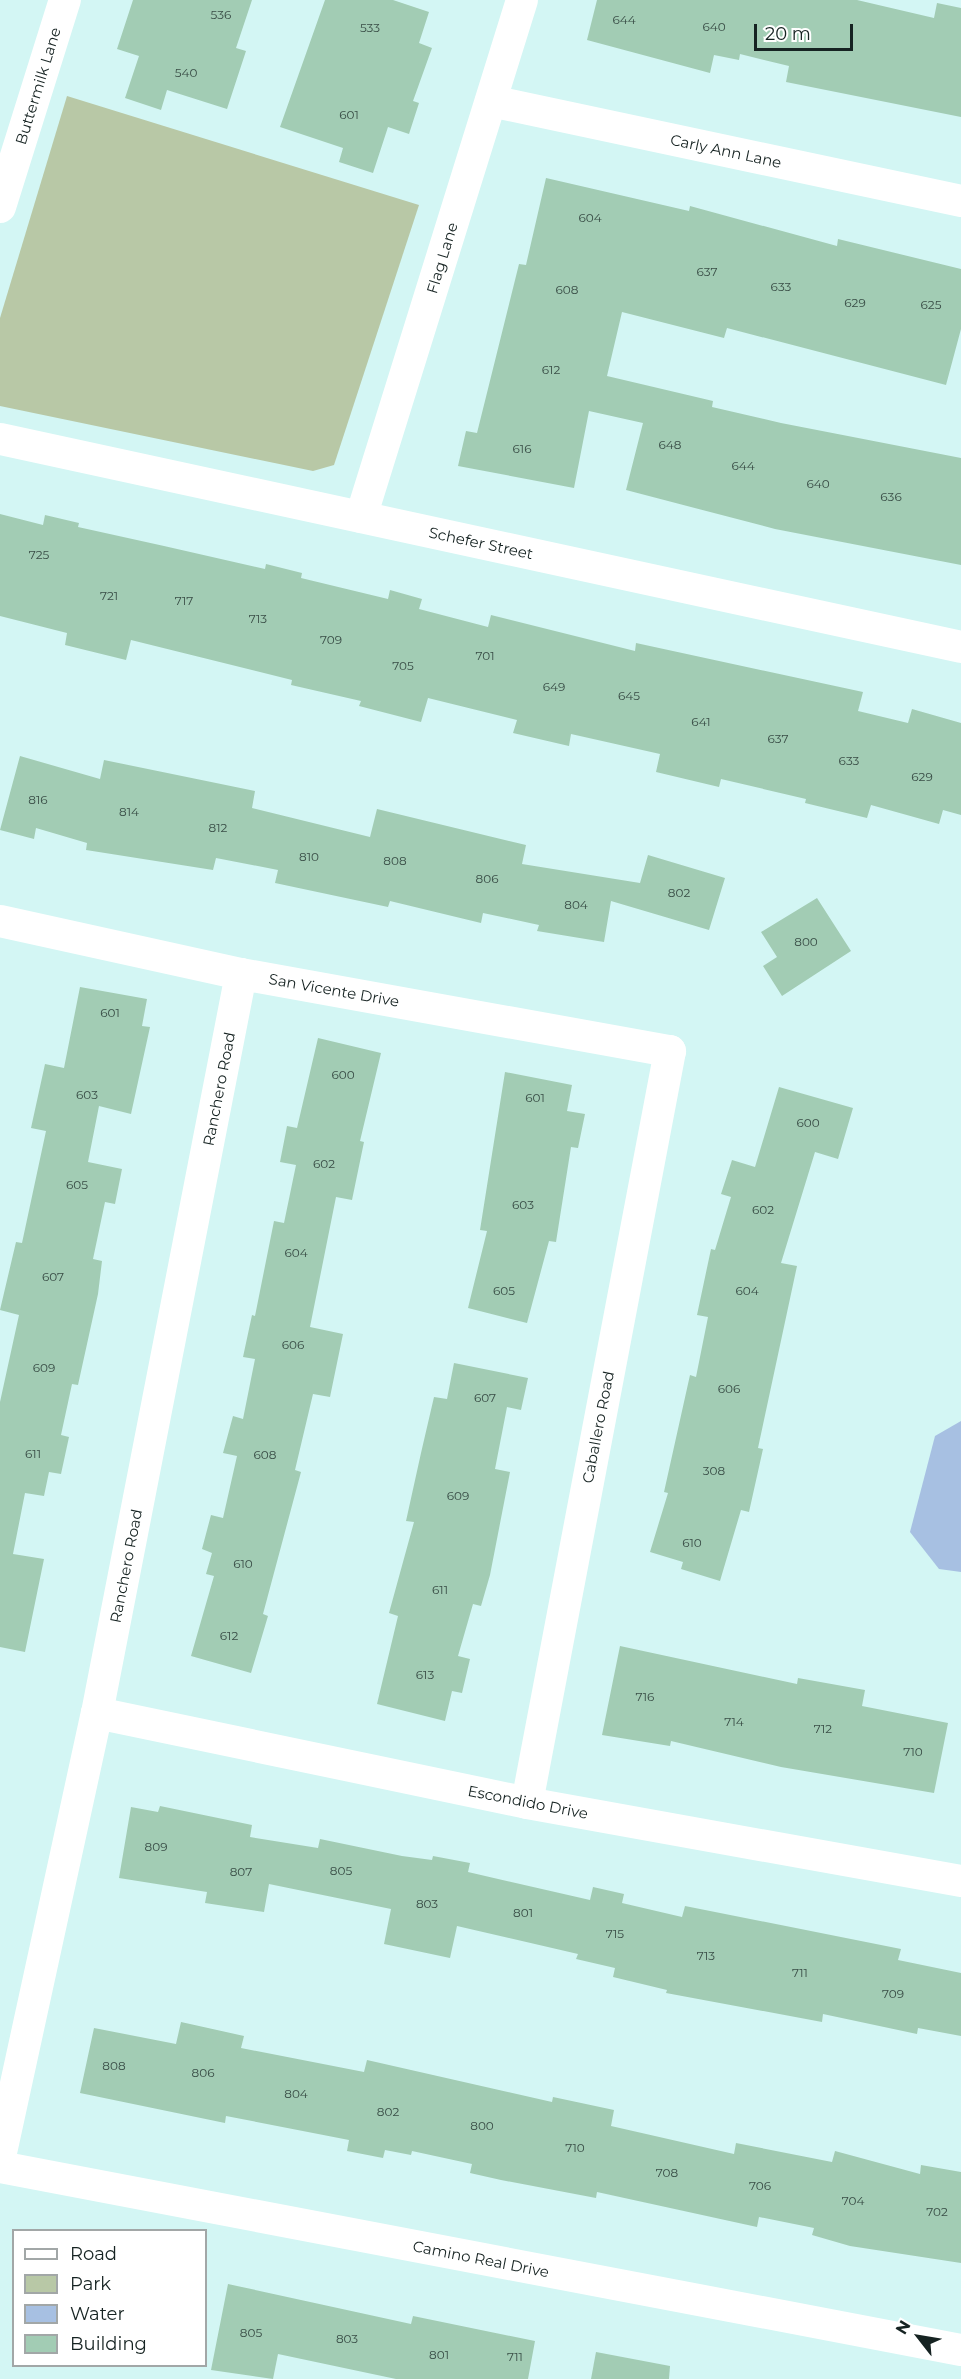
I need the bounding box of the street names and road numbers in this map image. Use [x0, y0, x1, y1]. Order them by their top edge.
street label: Buttermilk Lane [12, 25, 64, 147]
street label: Carly Ann Lane [669, 130, 783, 172]
street label: Flag Lane [423, 220, 461, 296]
street label: Schefer Street [427, 523, 535, 563]
street label: San Vicente Drive [267, 970, 401, 1010]
street label: Ranchero Road [199, 1031, 239, 1147]
street label: Caballero Road [578, 1369, 618, 1485]
street label: Ranchero Road [106, 1508, 146, 1624]
street label: Escondido Drive [466, 1782, 590, 1822]
street label: Camino Real Drive [411, 2237, 551, 2281]

